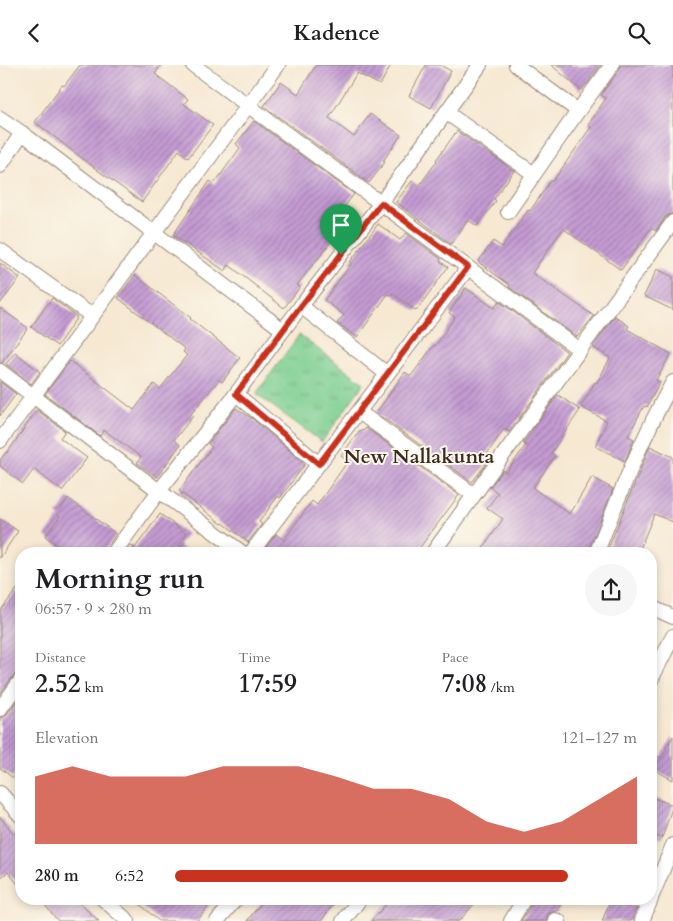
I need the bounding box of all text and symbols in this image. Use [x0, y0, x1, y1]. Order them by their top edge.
text: Kadence [293, 18, 380, 48]
icon: back [20, 19, 48, 47]
icon: search [625, 19, 653, 47]
pin [320, 204, 362, 255]
icon: arrive [327, 211, 355, 239]
district label: New Nallakunta [343, 443, 495, 470]
text: Morning run [35, 560, 204, 598]
button: share [585, 564, 637, 616]
text: 06:57 · 9 × 280 m [35, 598, 152, 620]
text: Distance [35, 648, 86, 667]
text: Time [238, 648, 271, 667]
text: Pace [442, 648, 469, 667]
text: 2.52 [35, 667, 81, 701]
text: 17:59 [238, 667, 297, 701]
text: 7:08 [442, 667, 487, 701]
text: km [81, 678, 104, 697]
text: /km [487, 678, 515, 697]
text: Elevation [35, 727, 99, 749]
text: 121–127 m [561, 727, 637, 749]
text: 280 m [35, 865, 79, 887]
text: 6:52 [115, 865, 144, 887]

